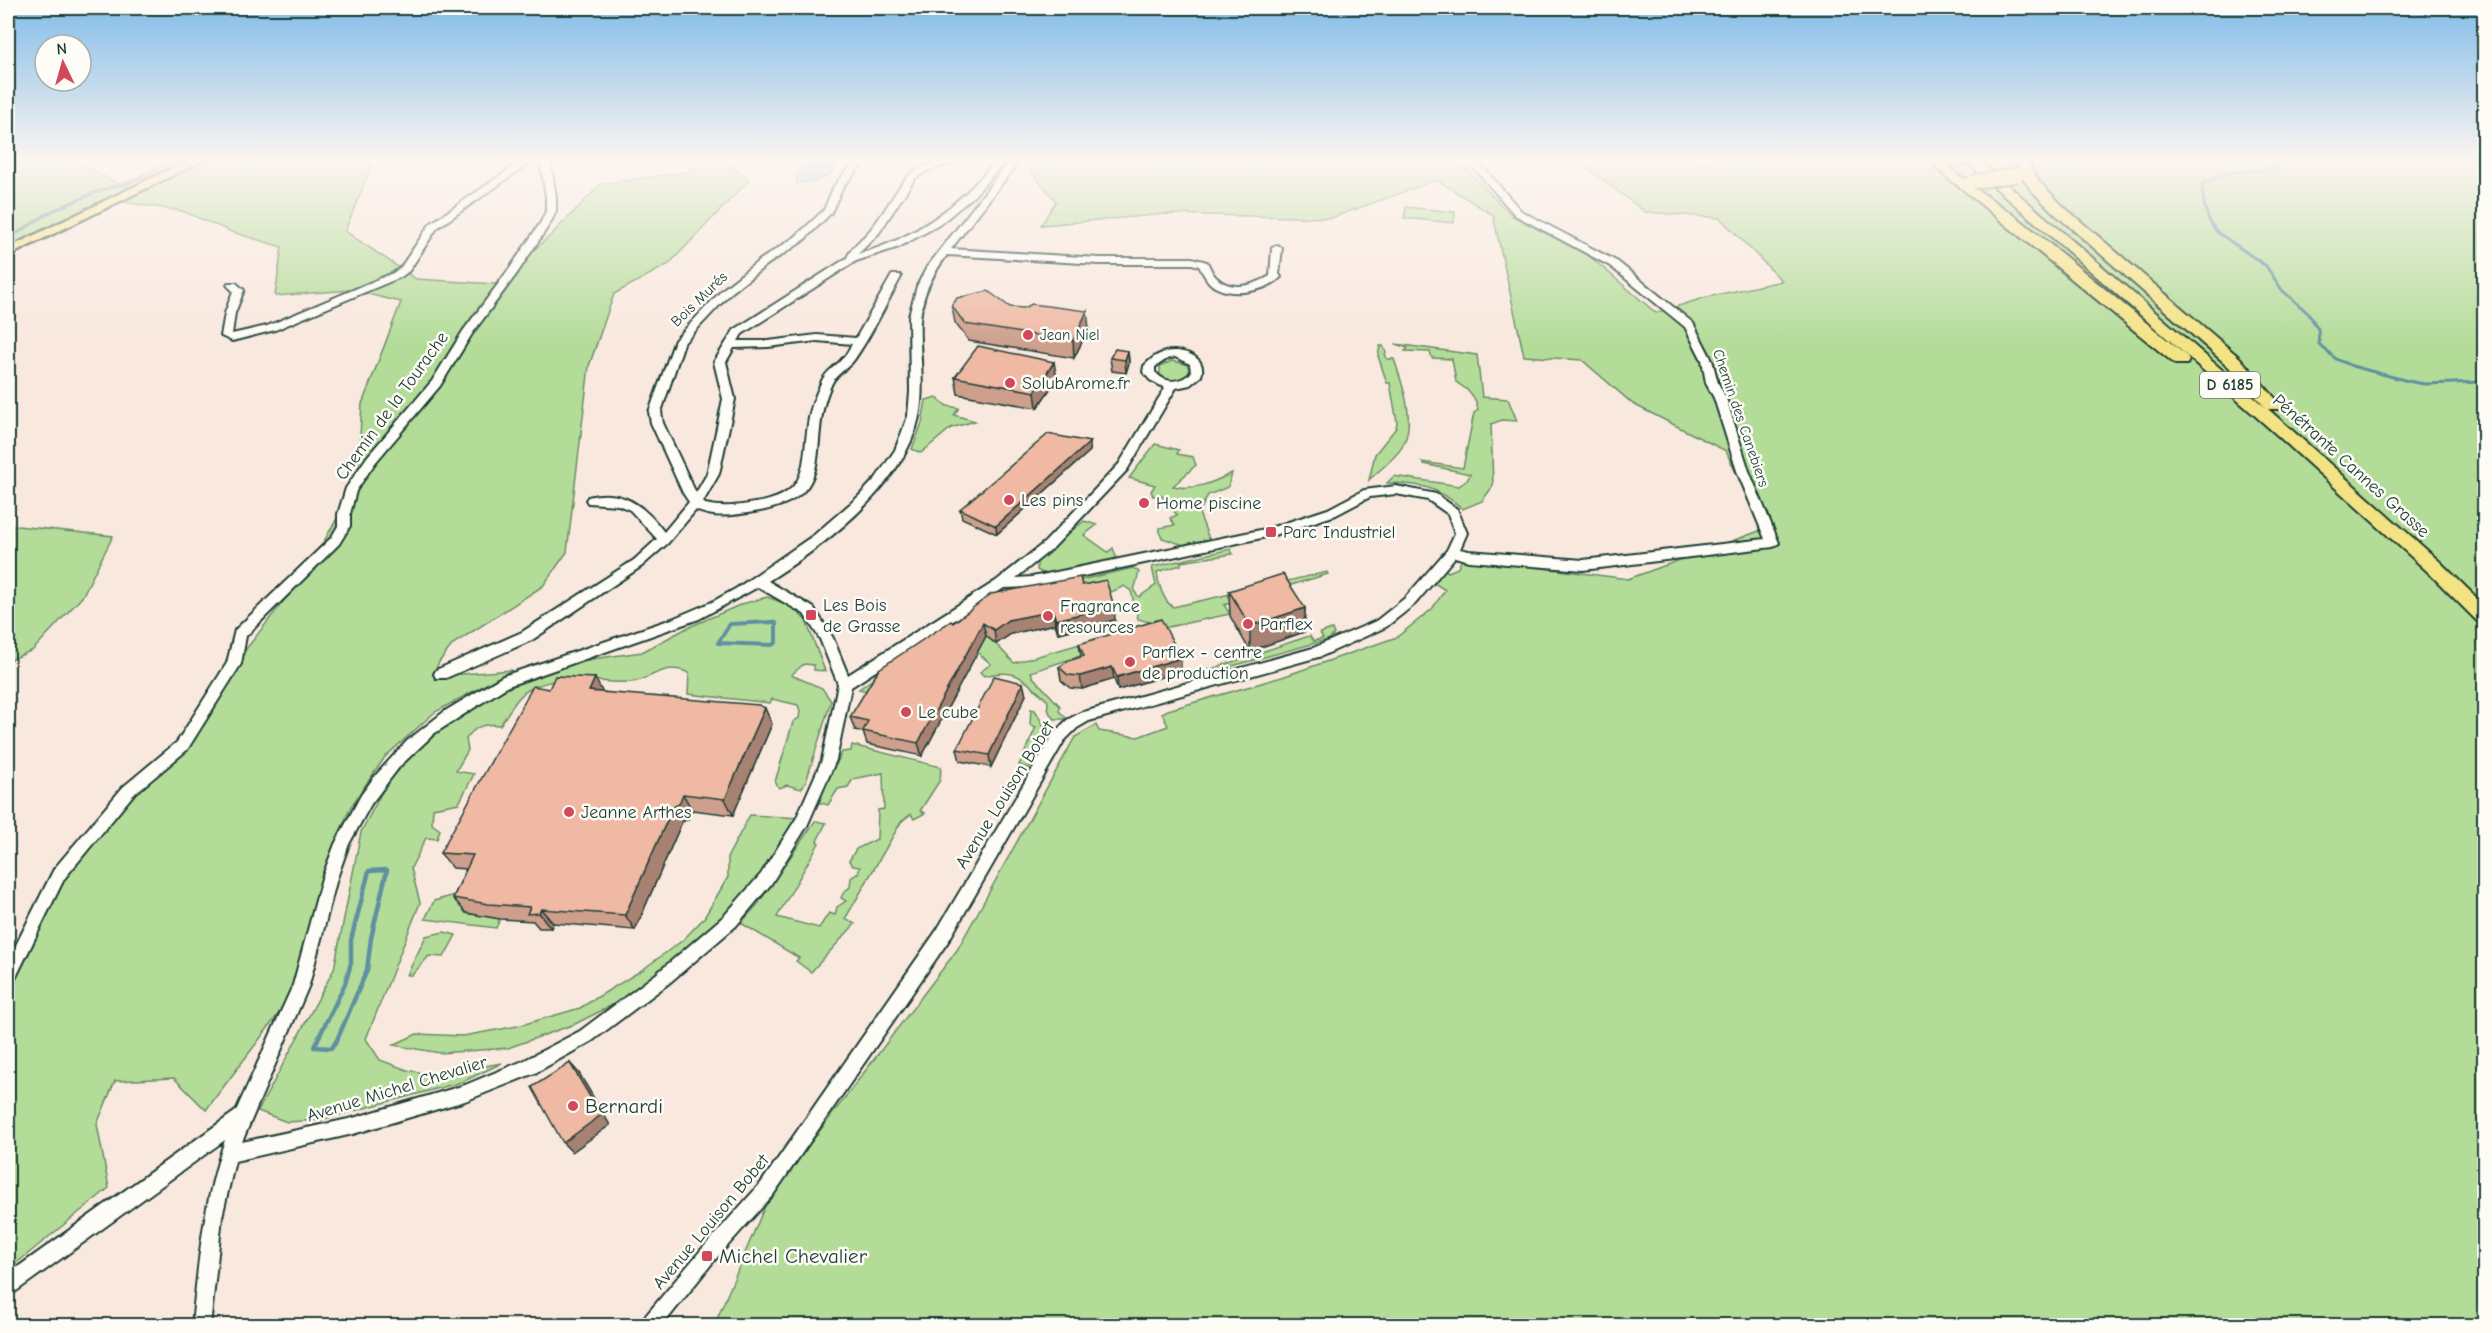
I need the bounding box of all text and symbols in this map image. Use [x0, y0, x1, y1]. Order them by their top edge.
north arrow [33, 33, 93, 93]
text: N [56, 40, 68, 58]
street label: Bois Murés [667, 268, 731, 330]
place label: Jean Niel [1040, 326, 1100, 344]
street label: Chemin de la Tourache [331, 328, 453, 484]
marker: Jean Niel [1021, 328, 1035, 342]
street label: Chemin des Canebiers [1709, 347, 1773, 489]
road number: D 6185 [2200, 372, 2260, 398]
place label: SolubArome.fr [1022, 373, 1131, 394]
marker: SolubArome.fr [1003, 376, 1017, 390]
street label: Pénétrante Cannes Grasse [2268, 390, 2434, 542]
place label: Les pins [1021, 490, 1083, 511]
marker: Les pins [1002, 493, 1016, 507]
place label: Home piscine [1156, 493, 1261, 514]
marker: Home piscine [1137, 496, 1151, 510]
place label: Parc Industriel [1283, 522, 1395, 543]
marker: Parc Industriel [1264, 525, 1278, 539]
place label: Les Bois de Grasse [823, 595, 901, 637]
place label: Fragrance resources [1060, 596, 1140, 638]
marker: Les Bois de Grasse [804, 608, 818, 622]
marker: Fragrance resources [1041, 609, 1055, 623]
place label: Parflex [1260, 614, 1313, 635]
marker: Parflex [1241, 617, 1255, 631]
place label: Parflex - centre de production [1142, 642, 1262, 684]
marker: Parflex - centre de production [1123, 655, 1137, 669]
place label: Le cube [918, 702, 978, 723]
marker: Le cube [899, 705, 913, 719]
street label: Avenue Louison Bobet [951, 717, 1059, 873]
place label: Jeanne Arthes [581, 802, 691, 823]
marker: Jeanne Arthes [562, 805, 576, 819]
street label: Avenue Michel Chevalier [304, 1051, 491, 1126]
place label: Bernardi [585, 1094, 663, 1118]
marker: Bernardi [566, 1099, 580, 1113]
street label: Avenue Louison Bobet [648, 1150, 774, 1294]
place label: Michel Chevalier [719, 1244, 868, 1268]
marker: Michel Chevalier [700, 1249, 714, 1263]

